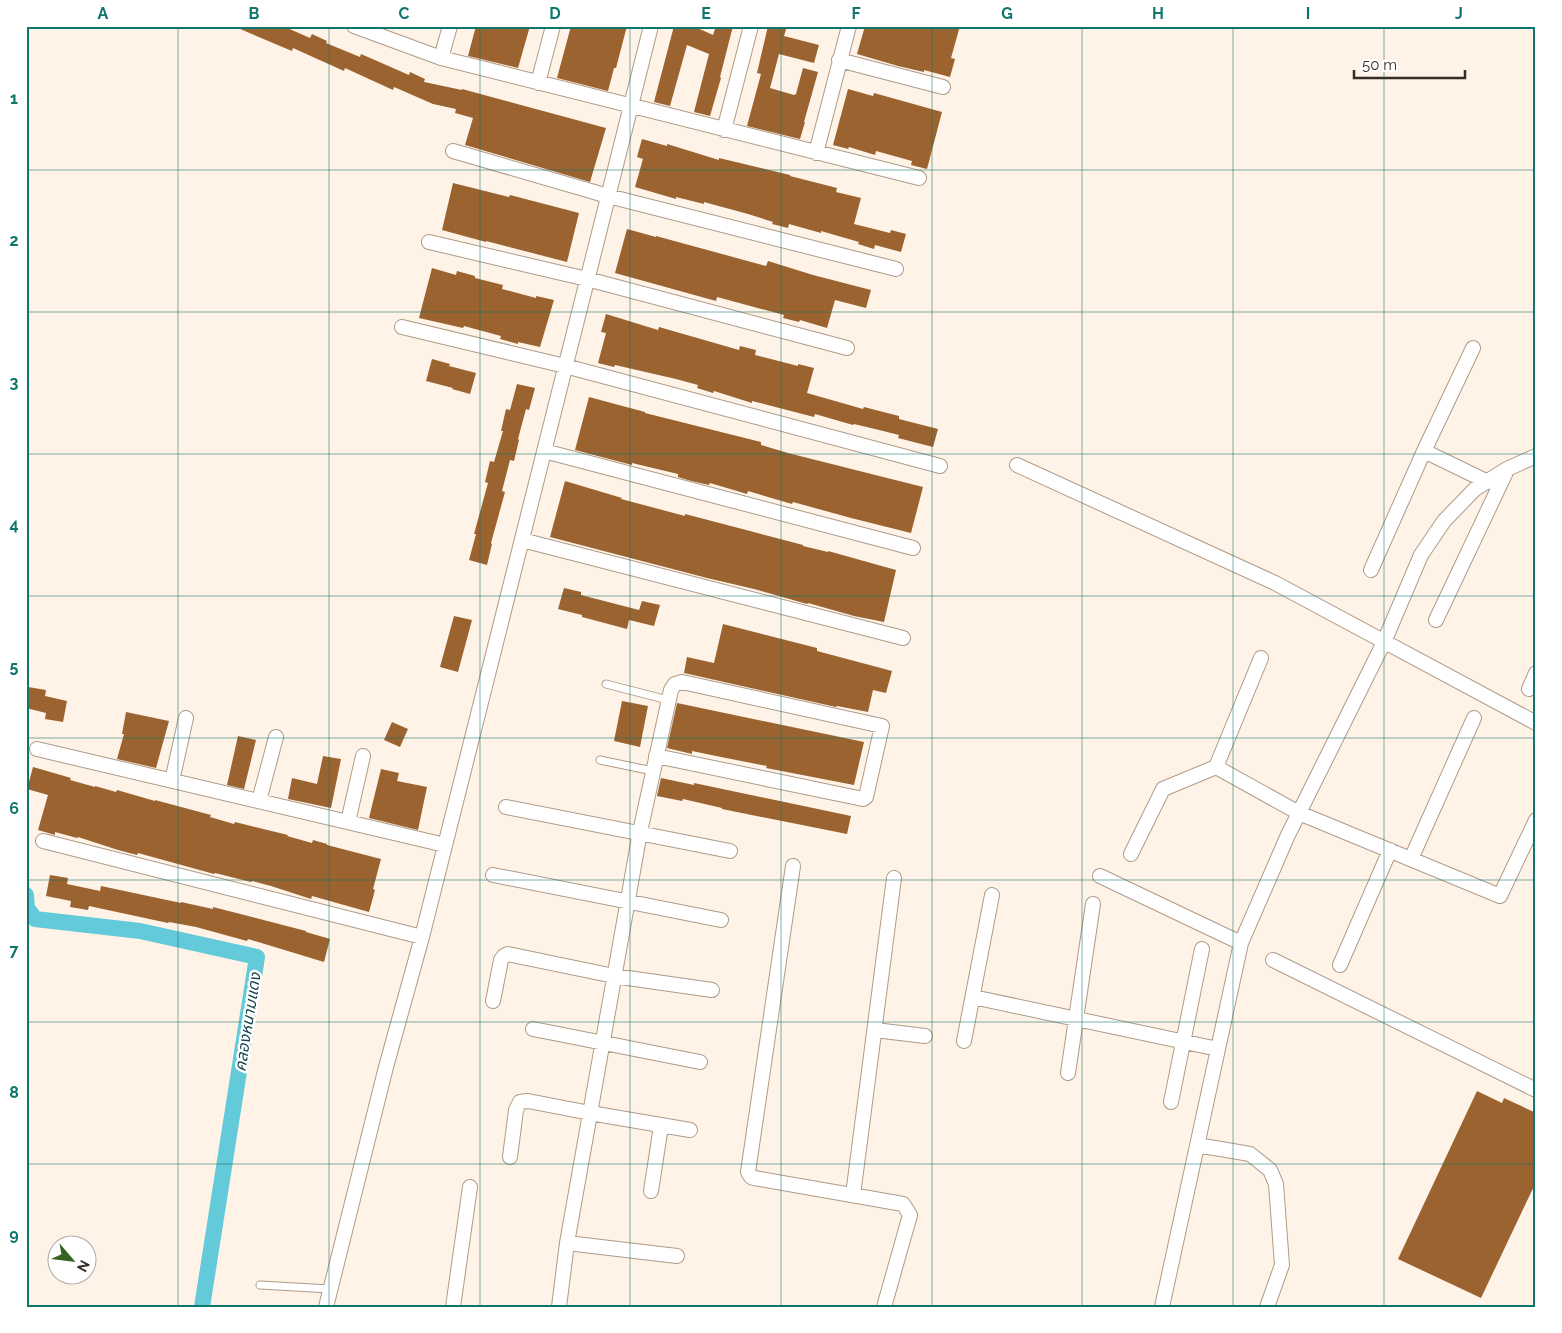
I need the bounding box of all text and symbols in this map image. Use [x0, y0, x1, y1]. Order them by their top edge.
text: A [98, 4, 109, 23]
text: B [249, 4, 260, 23]
text: C [399, 4, 410, 23]
text: D [549, 4, 561, 23]
text: E [701, 4, 711, 23]
text: F [851, 4, 861, 23]
text: G [1001, 4, 1013, 23]
text: H [1152, 4, 1164, 23]
text: I [1306, 4, 1310, 23]
text: J [1455, 4, 1463, 23]
scale bar [1354, 48, 1466, 80]
text: 50 m [1362, 56, 1397, 74]
text: 1 [10, 89, 18, 108]
text: 2 [9, 231, 19, 250]
text: 3 [10, 373, 19, 392]
text: 4 [9, 515, 19, 534]
text: 5 [10, 657, 19, 676]
text: 6 [9, 799, 19, 818]
text: 7 [10, 941, 19, 960]
water label: คลองหนามแดง [230, 970, 265, 1073]
text: 8 [9, 1083, 19, 1102]
text: 9 [9, 1225, 19, 1244]
north arrow [48, 1236, 98, 1286]
text: N [74, 1258, 93, 1275]

